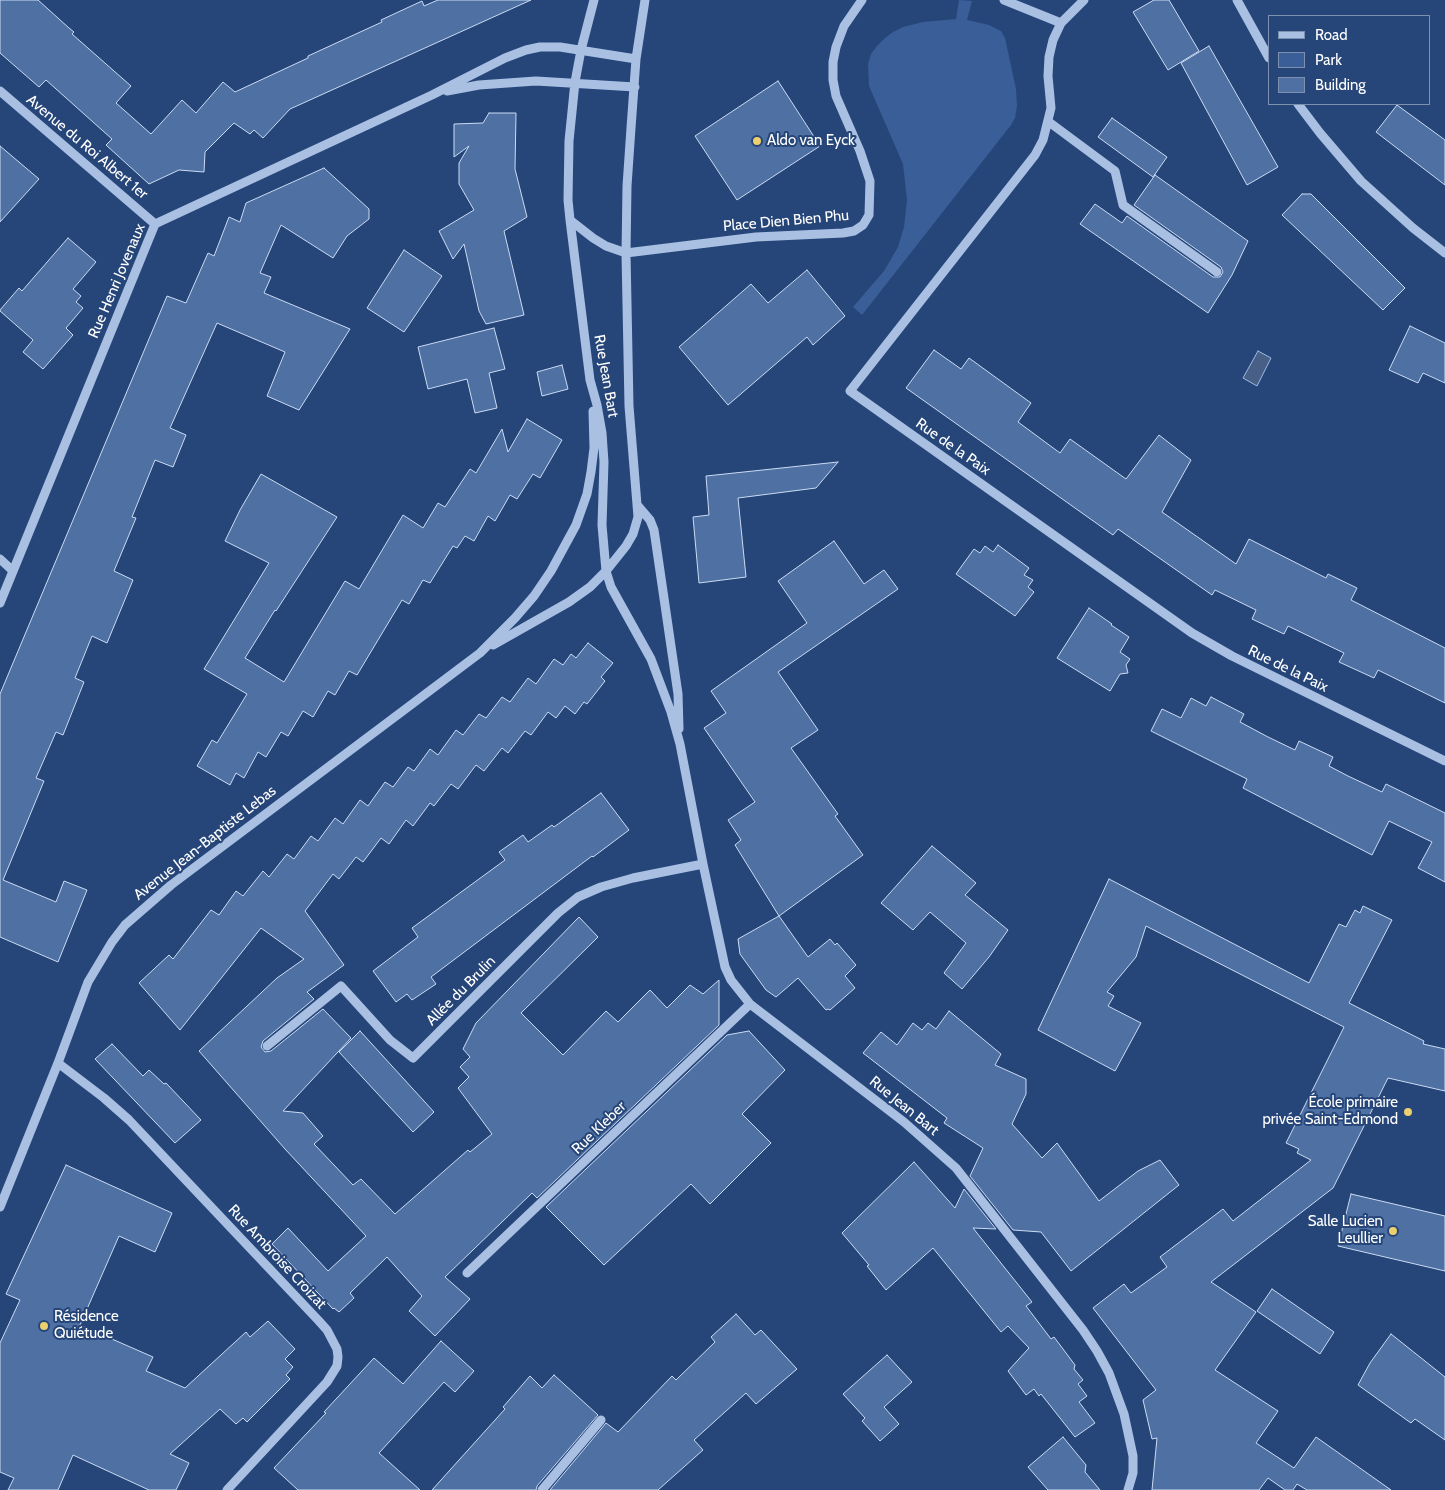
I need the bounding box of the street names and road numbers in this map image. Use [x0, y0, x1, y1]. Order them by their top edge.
street label: Avenue du Roi Albert 1er [23, 91, 151, 203]
street label: Place Dien Bien Phu [722, 207, 850, 235]
street label: Rue Henri Jovenaux [85, 221, 149, 341]
street label: Rue Jean Bart [590, 333, 622, 419]
street label: Rue de la Paix [912, 415, 994, 479]
street label: Rue de la Paix [1245, 642, 1331, 696]
street label: Avenue Jean-Baptiste Lebas [130, 782, 280, 904]
street label: Allée du Brulin [422, 952, 500, 1030]
street label: Rue Jean Bart [866, 1073, 942, 1139]
street label: Rue Kleber [568, 1098, 630, 1158]
street label: Rue Ambroise Croizat [224, 1201, 330, 1313]

